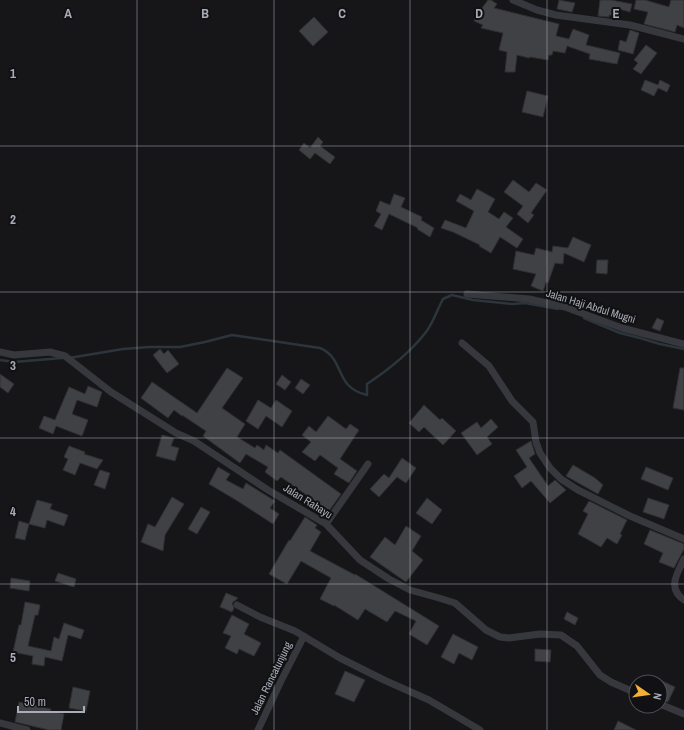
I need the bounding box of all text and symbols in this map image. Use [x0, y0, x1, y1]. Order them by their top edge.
text: A [64, 5, 72, 22]
text: B [201, 5, 209, 22]
text: C [338, 5, 346, 22]
text: D [475, 5, 483, 22]
text: E [612, 5, 620, 22]
text: 1 [10, 65, 16, 82]
text: 2 [10, 211, 16, 228]
street label: Jalan Haji Abdul Mugni [545, 286, 637, 326]
text: 3 [10, 357, 16, 374]
street label: Jalan Rahayu [281, 480, 335, 522]
text: 4 [10, 503, 16, 520]
street label: Jalan Rancatunjung [247, 639, 295, 717]
text: 5 [10, 649, 16, 666]
north arrow [628, 674, 668, 714]
scale bar [18, 688, 84, 714]
text: N [650, 692, 665, 701]
text: 50 m [24, 694, 46, 710]

